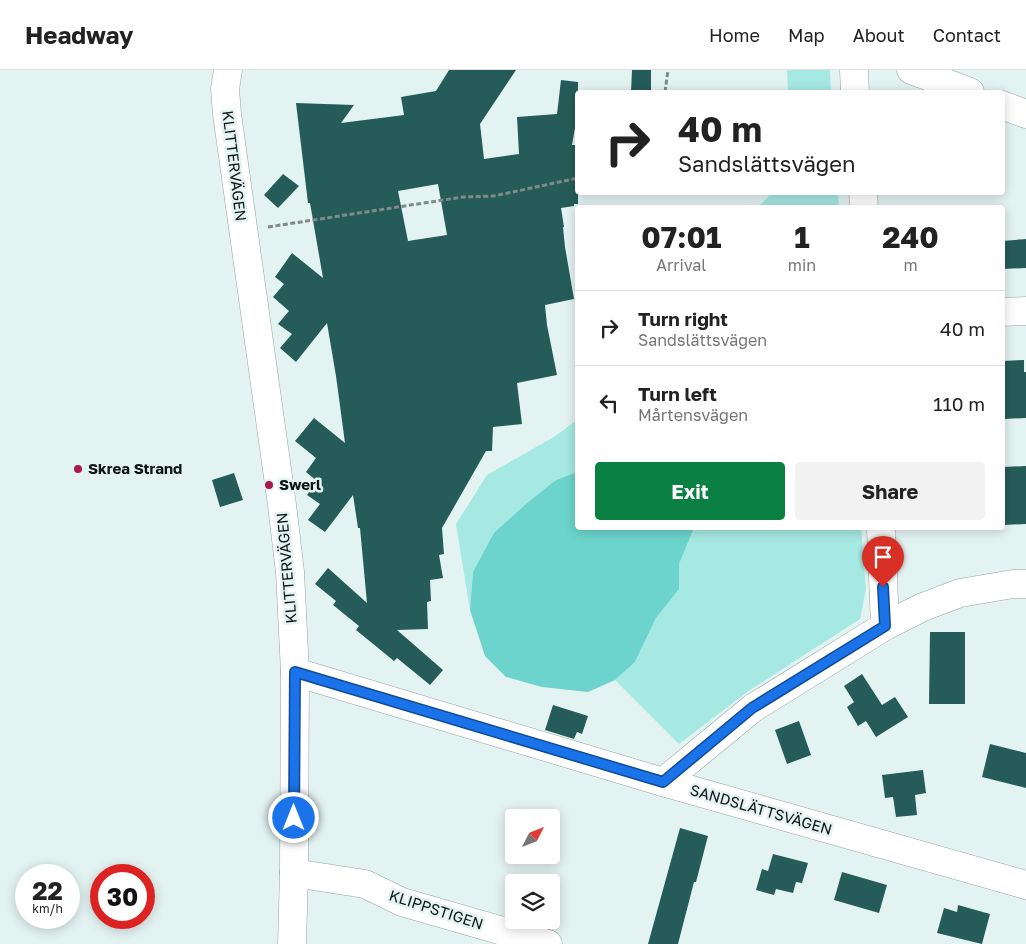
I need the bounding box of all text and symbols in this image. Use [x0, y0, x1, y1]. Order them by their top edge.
text: Headway [25, 20, 133, 49]
text: Home [709, 24, 760, 46]
text: Map [788, 24, 825, 46]
text: About [853, 24, 905, 46]
text: Contact [933, 24, 1001, 46]
text: 40 m [678, 108, 762, 150]
street label: KLITTERVÄGEN [219, 109, 251, 222]
icon: right [595, 110, 660, 175]
text: Sandslättsvägen [678, 150, 856, 177]
text: 07:01 [641, 219, 722, 255]
text: 1 [794, 219, 810, 255]
text: 240 [882, 219, 939, 255]
text: Arrival [656, 255, 706, 275]
text: min [788, 255, 816, 275]
text: m [903, 255, 918, 275]
text: Turn right [638, 307, 728, 330]
icon: right [595, 314, 623, 342]
text: 40 m [940, 317, 985, 340]
text: Sandslättsvägen [638, 330, 767, 350]
text: Turn left [638, 382, 717, 405]
icon: left [595, 389, 623, 417]
text: 110 m [933, 392, 985, 415]
text: Mårtensvägen [638, 405, 748, 425]
place label: Skrea Strand [88, 459, 182, 477]
button: Exit [595, 462, 785, 520]
button: Share [795, 462, 985, 520]
marker: Skrea Strand [72, 463, 84, 475]
place label: Swerl [279, 475, 321, 493]
marker: Swerl [263, 479, 275, 491]
street label: KLITTERVÄGEN [272, 512, 300, 624]
pin [862, 536, 904, 587]
icon: arrive [869, 543, 897, 571]
street label: SANDSLÄTTSVÄGEN [688, 780, 834, 838]
position arrow [267, 791, 319, 843]
north arrow [505, 809, 560, 864]
map controls [505, 809, 560, 929]
speed limit sign: 30 [90, 864, 155, 929]
button: layers [505, 874, 560, 929]
text: 22 [32, 875, 63, 906]
street label: KLIPPSTIGEN [387, 885, 486, 933]
text: km/h [32, 901, 63, 916]

